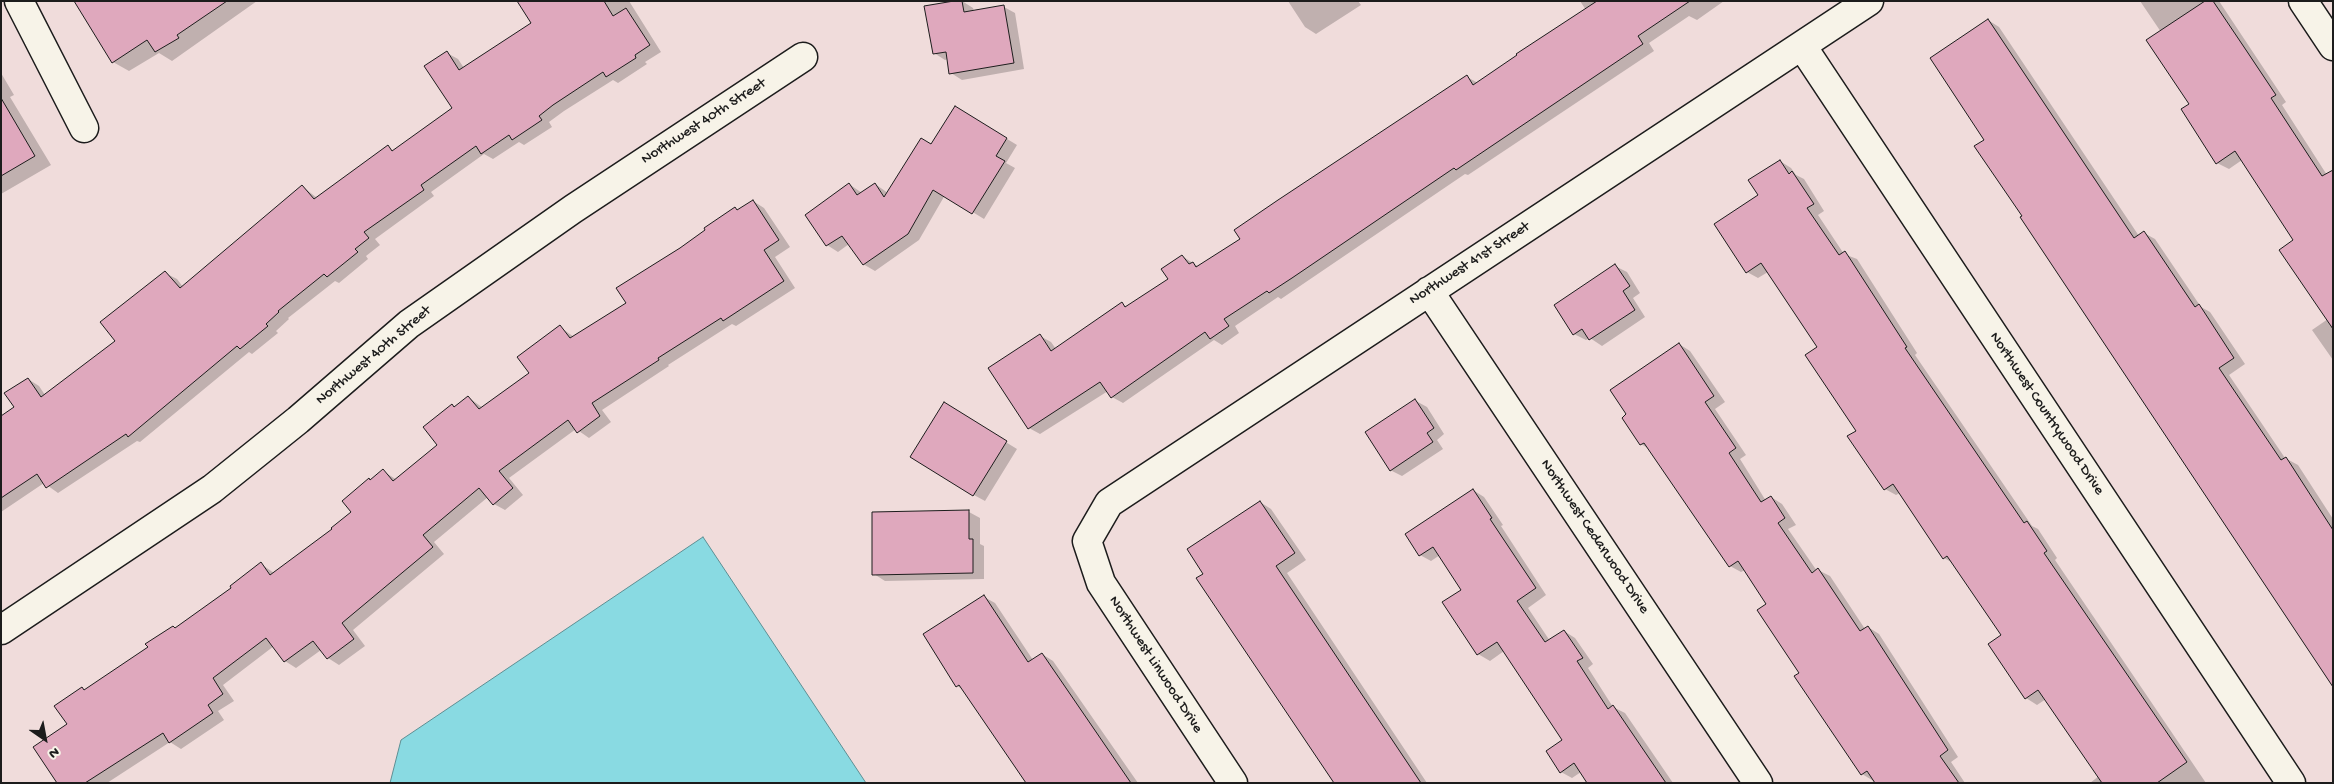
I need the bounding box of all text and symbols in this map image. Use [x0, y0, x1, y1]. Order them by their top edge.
street label: Northwest 40th Street [638, 75, 770, 169]
street label: Northwest 41st Street [1406, 218, 1534, 310]
street label: Northwest 40th Street [313, 303, 435, 409]
street label: Northwest Countrywood Drive [1985, 329, 2107, 499]
street label: Northwest Cedarwood Drive [1536, 456, 1652, 618]
street label: Northwest Linwood Drive [1104, 593, 1206, 737]
north arrow [20, 714, 70, 764]
text: N [45, 742, 62, 762]

